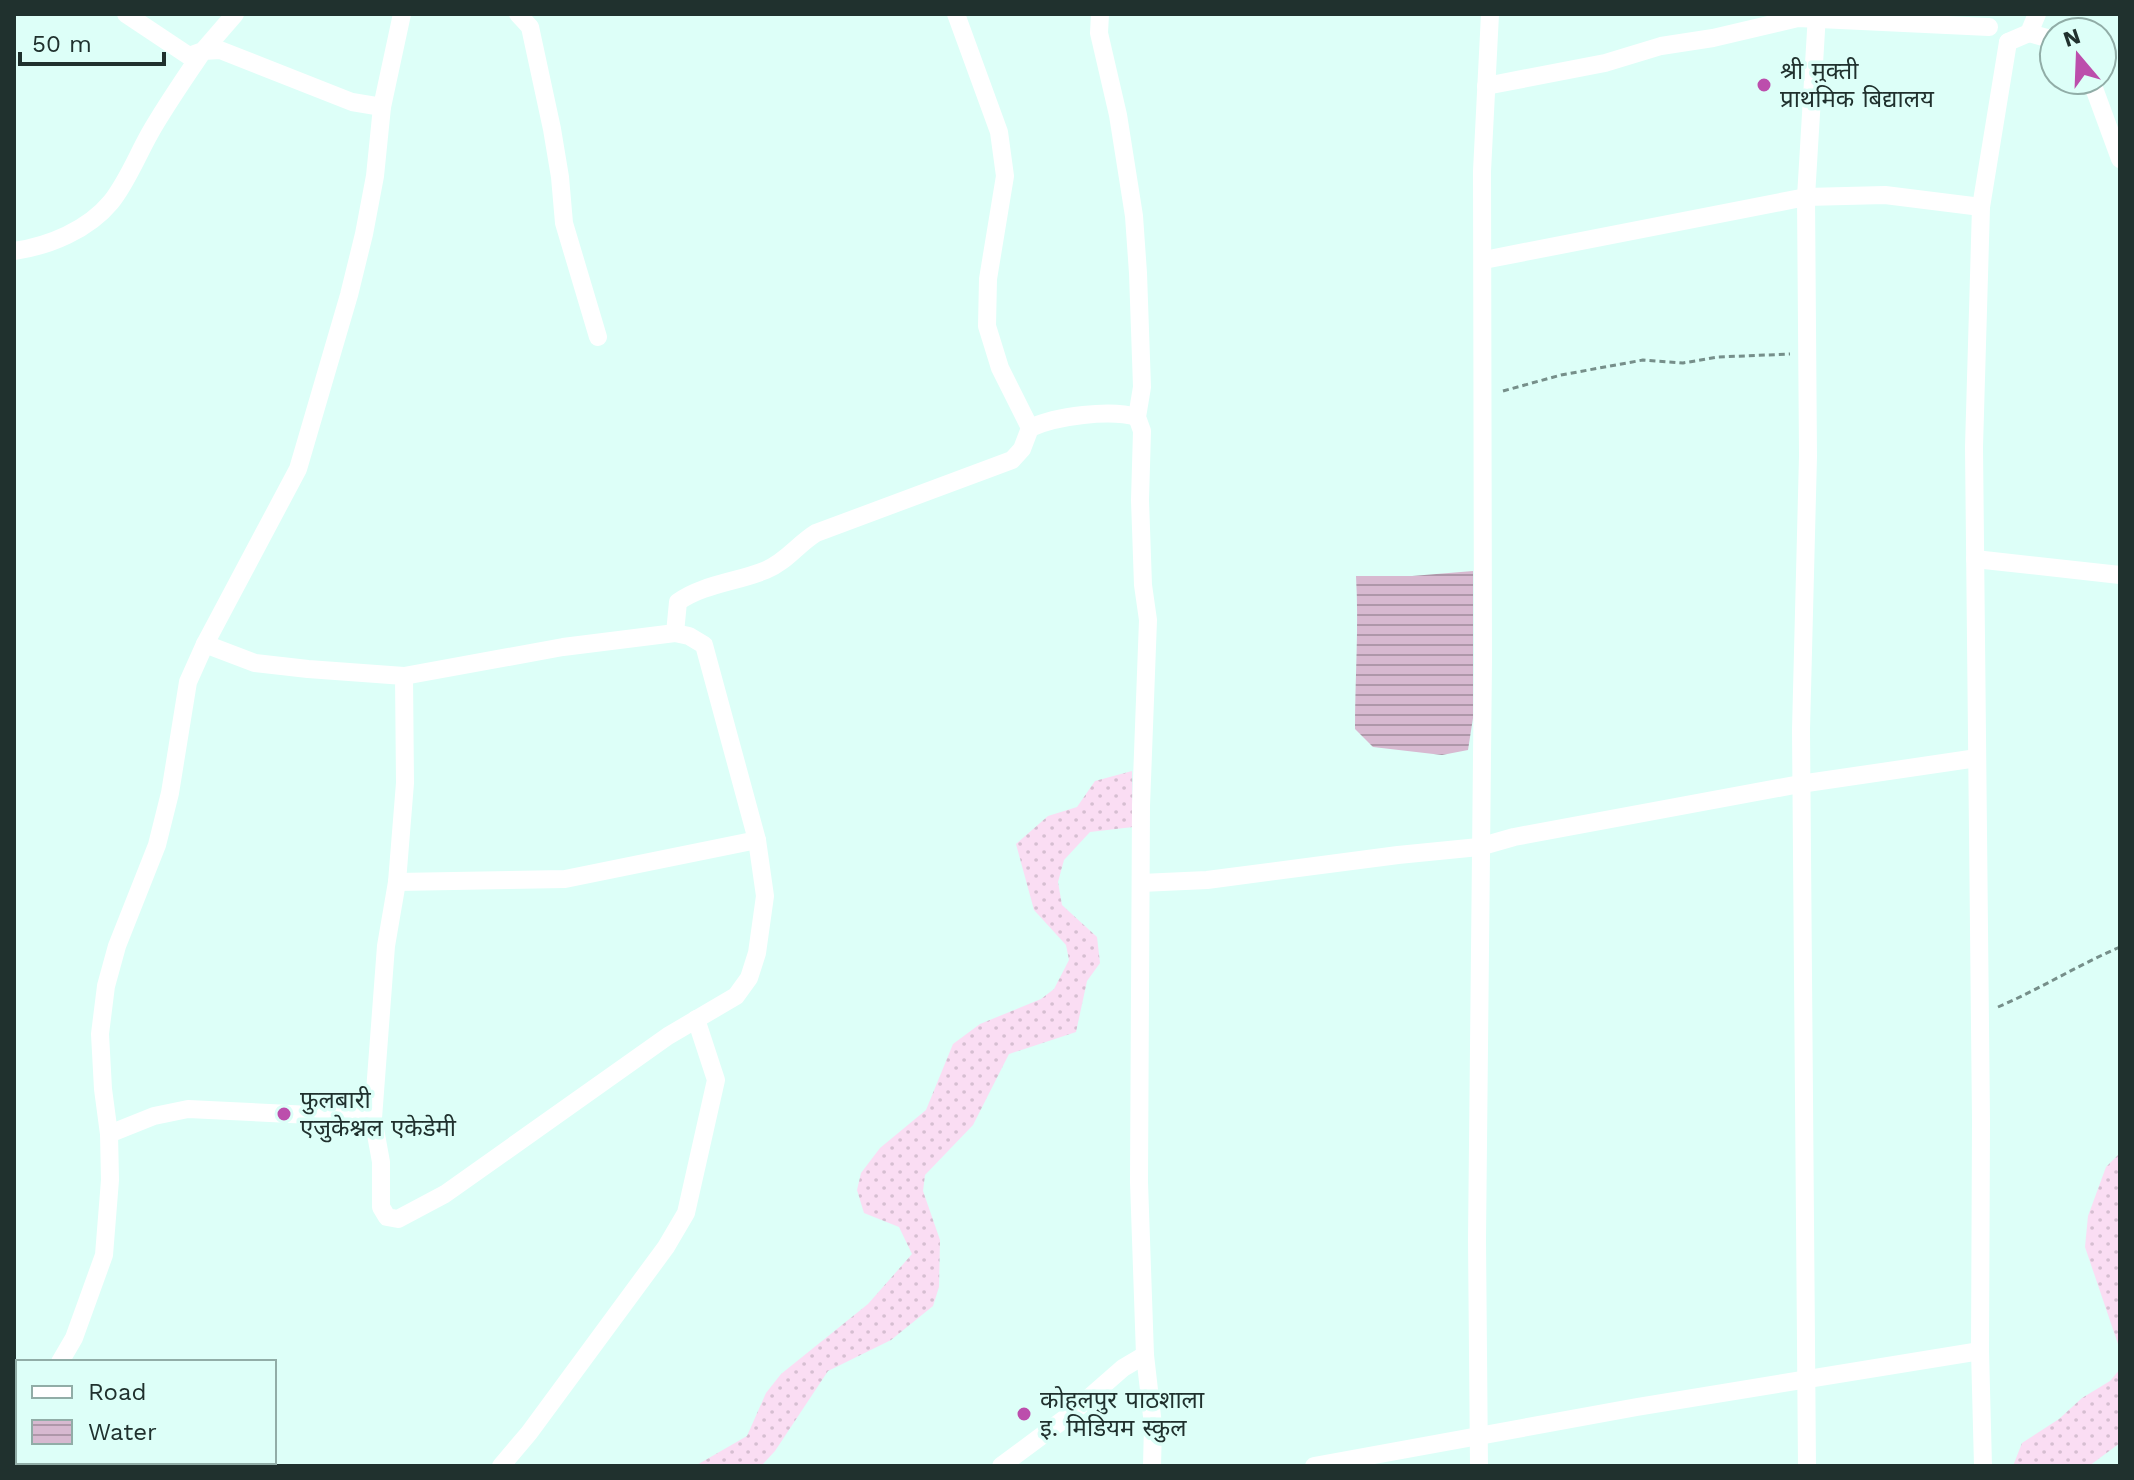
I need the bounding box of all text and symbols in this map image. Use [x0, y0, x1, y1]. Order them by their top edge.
scale bar [20, 16, 164, 66]
north arrow [2038, 16, 2118, 96]
text: N [2060, 23, 2083, 52]
text: 50 m [32, 30, 92, 58]
place label: श्री मुक्ती प्राथमिक बिद्यालय [1780, 57, 1935, 113]
marker: श्री मुक्ती प्राथमिक बिद्यालय [1755, 76, 1773, 94]
place label: फुलबारी एजुकेश्नल एकेडेमी [300, 1086, 457, 1143]
marker: फुलबारी एजुकेश्नल एकेडेमी [275, 1105, 293, 1123]
legend [16, 1360, 276, 1464]
text: Road [88, 1378, 147, 1406]
place label: कोहलपुर पाठशाला इ. मिडियम स्कुल [1040, 1386, 1205, 1443]
marker: कोहलपुर पाठशाला इ. मिडियम स्कुल [1015, 1405, 1033, 1423]
text: Water [88, 1418, 157, 1446]

